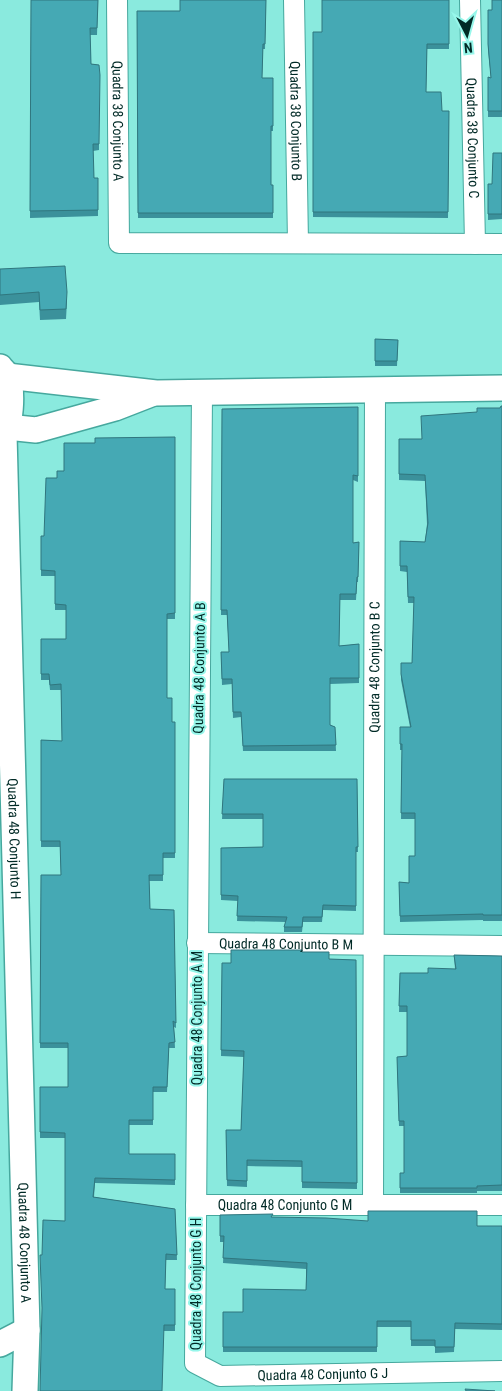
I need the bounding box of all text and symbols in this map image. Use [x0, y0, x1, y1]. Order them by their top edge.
north arrow [442, 10, 492, 60]
text: N [463, 40, 473, 56]
street label: Quadra 38 Conjunto A [109, 61, 126, 181]
street label: Quadra 38 Conjunto B [287, 61, 305, 181]
street label: Quadra 38 Conjunto C [464, 78, 482, 198]
street label: Quadra 48 Conjunto B C [366, 601, 382, 733]
street label: Quadra 48 Conjunto A B [190, 602, 208, 734]
street label: Quadra 48 Conjunto H [5, 778, 24, 900]
street label: Quadra 48 Conjunto B M [219, 935, 353, 953]
street label: Quadra 48 Conjunto A M [189, 951, 205, 1085]
street label: Quadra 48 Conjunto A [15, 1182, 34, 1303]
street label: Quadra 48 Conjunto G M [218, 1197, 352, 1213]
street label: Quadra 48 Conjunto G H [188, 1218, 204, 1350]
street label: Quadra 48 Conjunto G J [257, 1365, 388, 1383]

